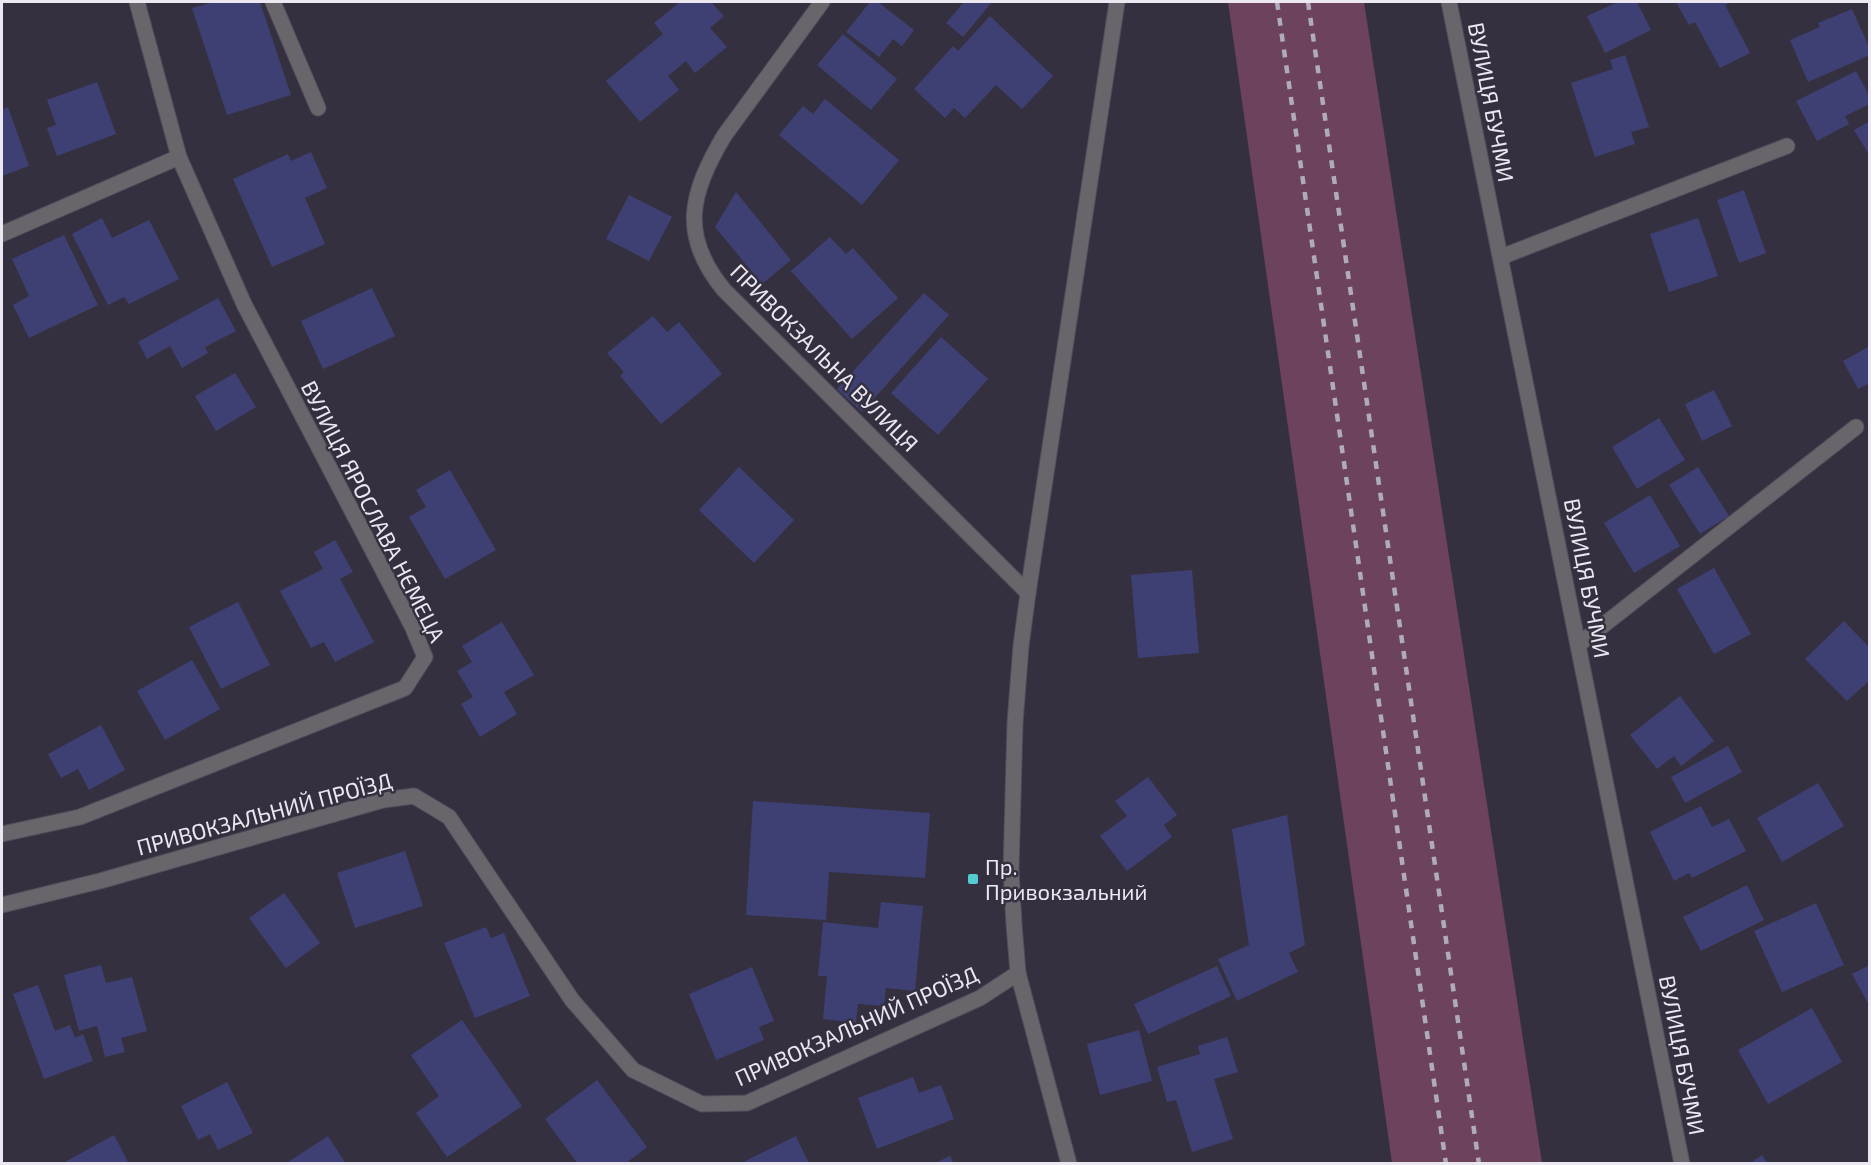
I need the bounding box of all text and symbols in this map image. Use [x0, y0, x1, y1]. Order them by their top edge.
street label: ВУЛИЦЯ БУЧМИ [1464, 20, 1520, 184]
street label: ПРИВОКЗАЛЬНА ВУЛИЦЯ [726, 258, 924, 456]
street label: ВУЛИЦЯ ЯРОСЛАВА НЄМЕЦА [297, 376, 452, 646]
street label: ВУЛИЦЯ БУЧМИ [1560, 496, 1616, 660]
street label: ПРИВОКЗАЛЬНИЙ ПРОЇЗД [134, 766, 394, 860]
place label: Пр. Привокзальний [985, 853, 1147, 904]
marker: Пр. Привокзальний [966, 872, 980, 886]
street label: ПРИВОКЗАЛЬНИЙ ПРОЇЗД [731, 960, 981, 1090]
street label: ВУЛИЦЯ БУЧМИ [1655, 973, 1711, 1137]

